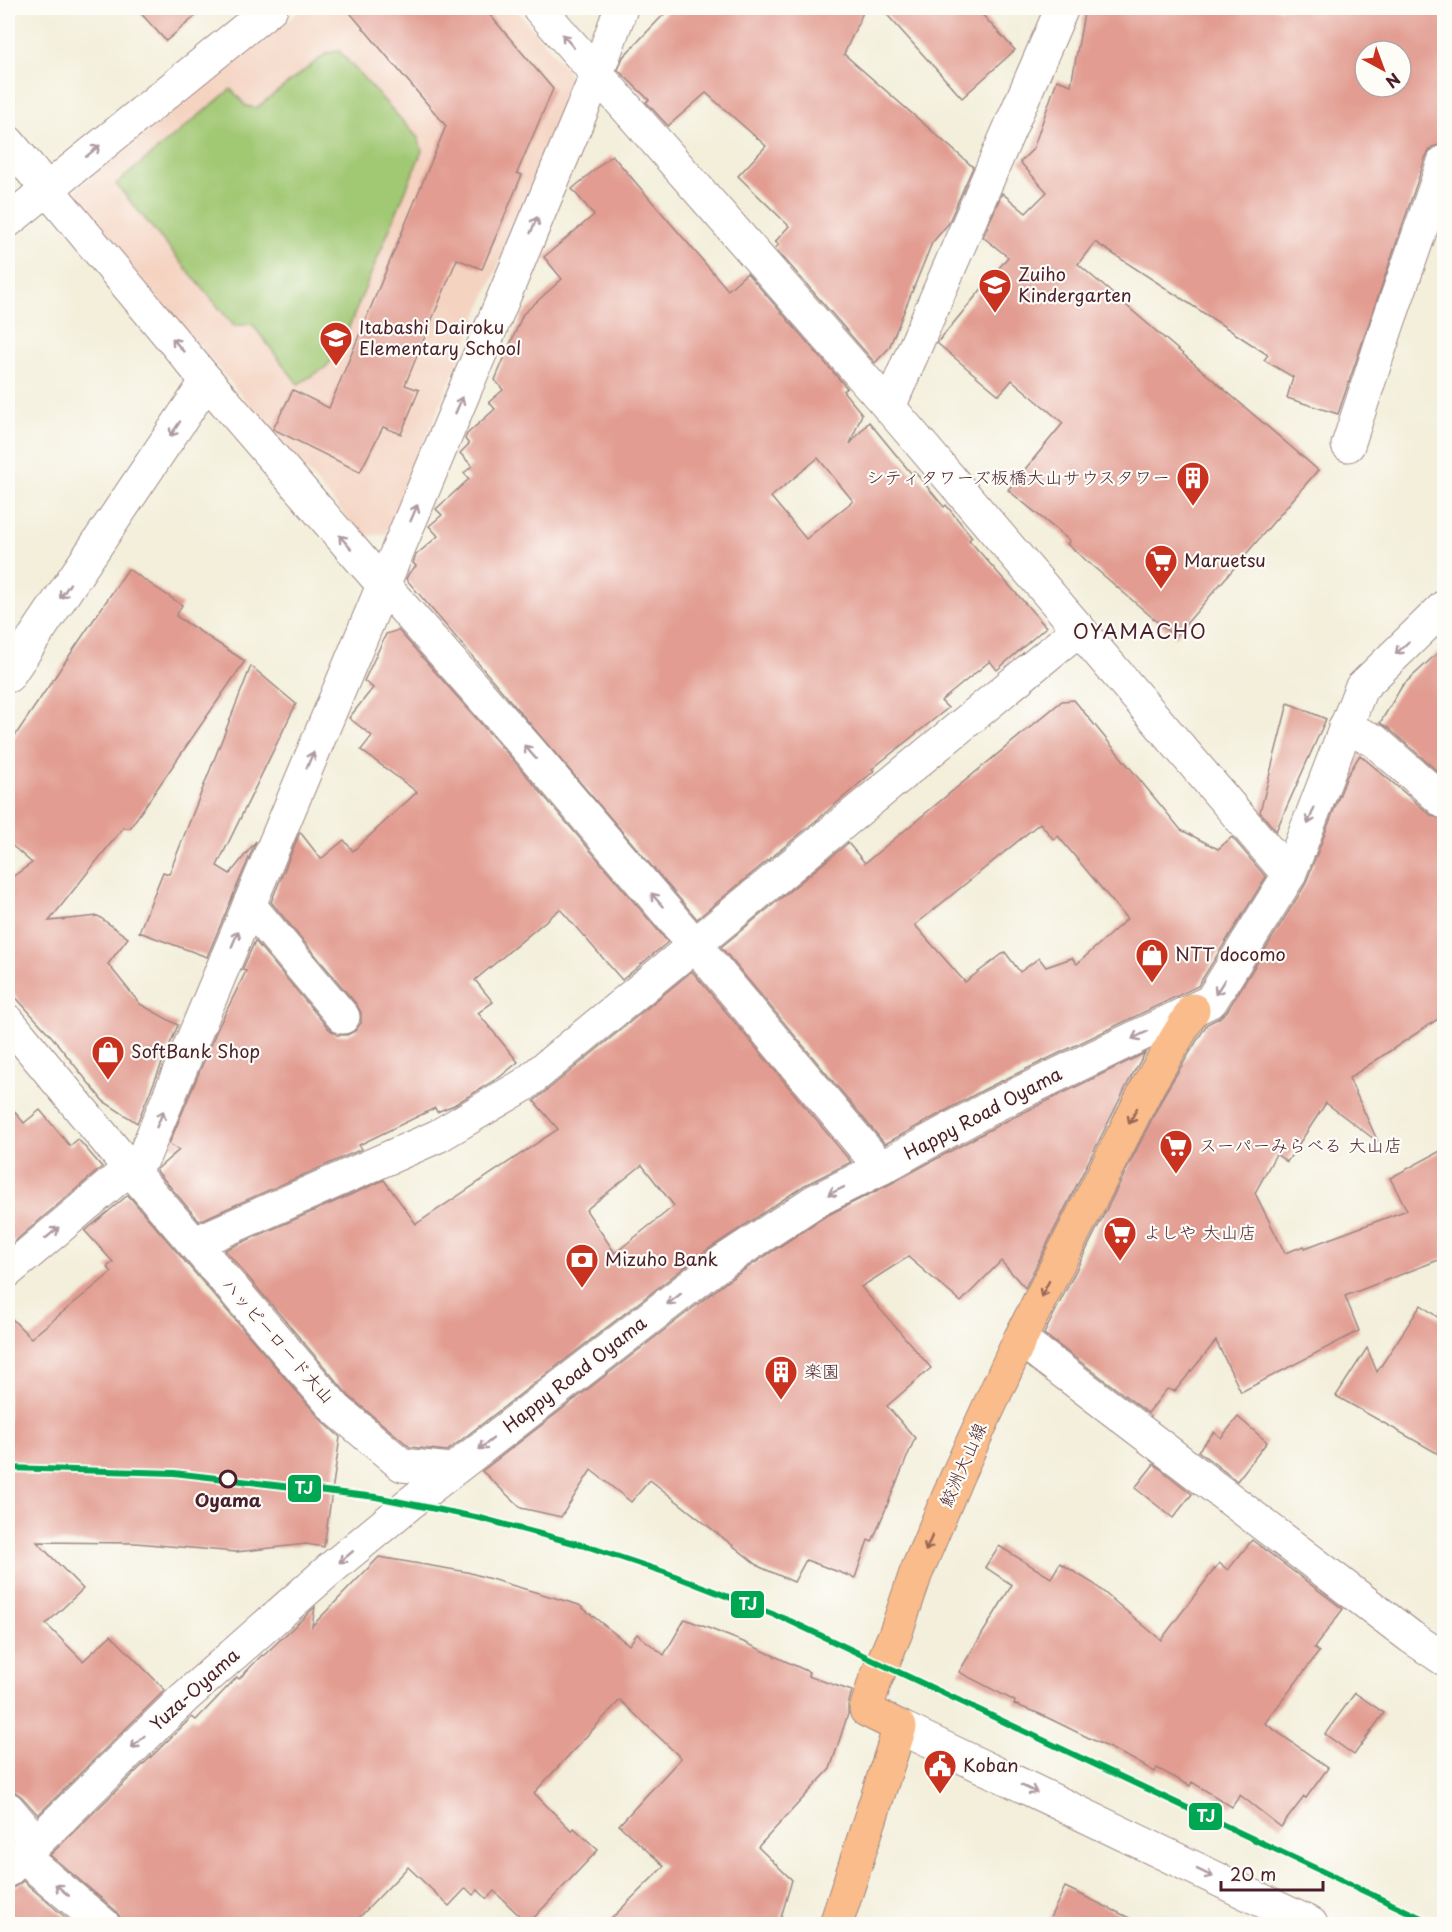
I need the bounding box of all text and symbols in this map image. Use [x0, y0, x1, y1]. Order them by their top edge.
one-way arrow [561, 34, 575, 49]
north arrow [1353, 39, 1413, 99]
text: N [1381, 68, 1406, 94]
one-way arrow [85, 145, 101, 158]
one-way arrow [529, 216, 540, 235]
place label: Zuiho Kindergarten [1018, 260, 1132, 308]
school or university icon: Zuiho Kindergarten [977, 267, 1013, 314]
place label: Itabashi Dairoku Elementary School [359, 313, 521, 361]
school or university icon: Itabashi Dairoku Elementary School [318, 320, 354, 367]
one-way arrow [171, 338, 185, 353]
one-way arrow [454, 397, 465, 415]
one-way arrow [168, 420, 180, 437]
building icon: シティタワーズ板橋大山サウスタワー [1175, 460, 1211, 507]
place label: シティタワーズ板橋大山サウスタワー [866, 463, 1170, 490]
one-way arrow [409, 504, 420, 522]
one-way arrow [338, 535, 352, 550]
supermarket icon: Maruetsu [1143, 543, 1179, 590]
place label: Maruetsu [1184, 546, 1266, 573]
one-way arrow [59, 582, 71, 598]
district label: OYAMACHO [1073, 616, 1207, 646]
one-way arrow [1395, 641, 1410, 655]
one-way arrow [523, 745, 537, 760]
one-way arrow [305, 751, 317, 769]
one-way arrow [1305, 806, 1316, 825]
one-way arrow [650, 893, 664, 908]
one-way arrow [230, 931, 241, 949]
shop icon: NTT docomo [1134, 937, 1170, 984]
place label: NTT docomo [1175, 940, 1286, 967]
one-way arrow [1213, 978, 1225, 995]
one-way arrow [1132, 1029, 1149, 1041]
shop icon: SoftBank Shop [90, 1034, 126, 1081]
place label: SoftBank Shop [131, 1037, 260, 1064]
street label: Happy Road Oyama [898, 1059, 1067, 1166]
one-way arrow [1127, 1106, 1139, 1124]
one-way arrow [154, 1111, 166, 1129]
supermarket icon: スーパーみらべる 大山店 [1158, 1128, 1194, 1175]
place label: スーパーみらべる 大山店 [1199, 1131, 1402, 1158]
one-way arrow [827, 1185, 845, 1197]
supermarket icon: よしや 大山店 [1102, 1215, 1138, 1262]
place label: よしや 大山店 [1143, 1218, 1257, 1245]
one-way arrow [44, 1227, 60, 1240]
bank icon: Mizuho Bank [564, 1242, 600, 1289]
place label: Mizuho Bank [605, 1245, 718, 1272]
street label: ハッピーロード大山 [216, 1271, 342, 1409]
one-way arrow [1039, 1280, 1050, 1298]
one-way arrow [666, 1292, 682, 1305]
street label: Happy Road Oyama [497, 1309, 652, 1439]
building icon: 楽園 [763, 1354, 799, 1401]
place label: 楽園 [804, 1357, 840, 1384]
street label: 鮫洲大山線 [931, 1418, 992, 1511]
one-way arrow [479, 1438, 495, 1450]
marker: Oyama [219, 1470, 237, 1488]
line badge: TJ [287, 1474, 322, 1503]
text: TJ [295, 1475, 313, 1499]
place label: Oyama [195, 1486, 262, 1513]
one-way arrow [923, 1533, 934, 1552]
one-way arrow [338, 1550, 354, 1563]
line badge: TJ [730, 1590, 765, 1619]
text: TJ [739, 1591, 757, 1615]
street label: Yuza-Oyama [143, 1641, 245, 1736]
one-way arrow [130, 1735, 145, 1749]
public building icon: Koban [922, 1748, 958, 1795]
place label: Koban [963, 1751, 1018, 1778]
one-way arrow [1019, 1784, 1037, 1796]
line badge: TJ [1188, 1802, 1223, 1831]
text: TJ [1197, 1803, 1215, 1827]
scale bar [1221, 1854, 1323, 1892]
text: 20 m [1230, 1860, 1276, 1887]
one-way arrow [1195, 1868, 1213, 1880]
one-way arrow [55, 1883, 70, 1897]

